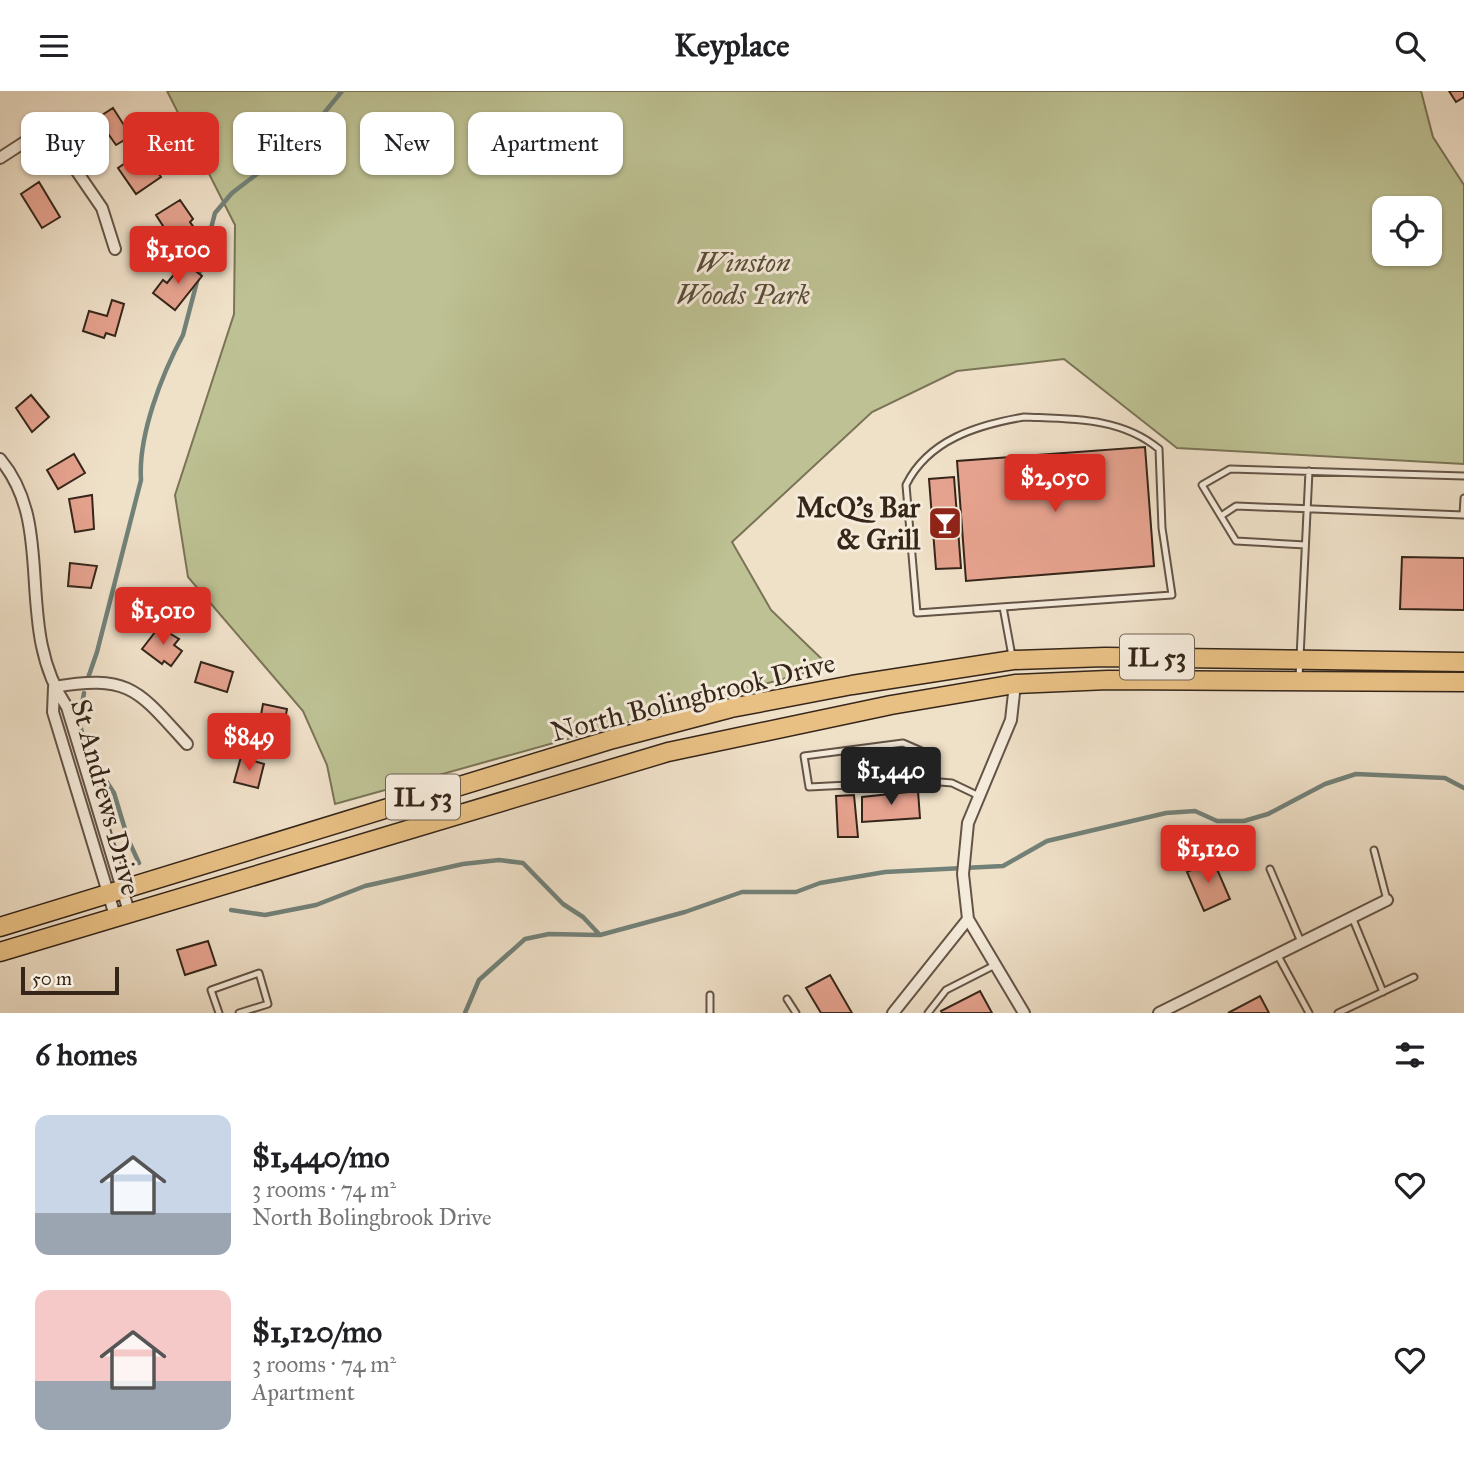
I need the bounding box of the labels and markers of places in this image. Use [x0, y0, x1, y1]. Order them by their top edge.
pin: $1,100 [121, 227, 235, 286]
pin: $2,050 [998, 455, 1112, 514]
place label: McQ's Bar & Grill [796, 490, 920, 557]
bar icon: McQ's Bar & Grill [926, 504, 964, 542]
pin: $1,010 [106, 587, 220, 647]
pin: $849 [208, 713, 290, 773]
pin: $1,440 [834, 747, 948, 807]
pin: $1,120 [1151, 825, 1265, 885]

